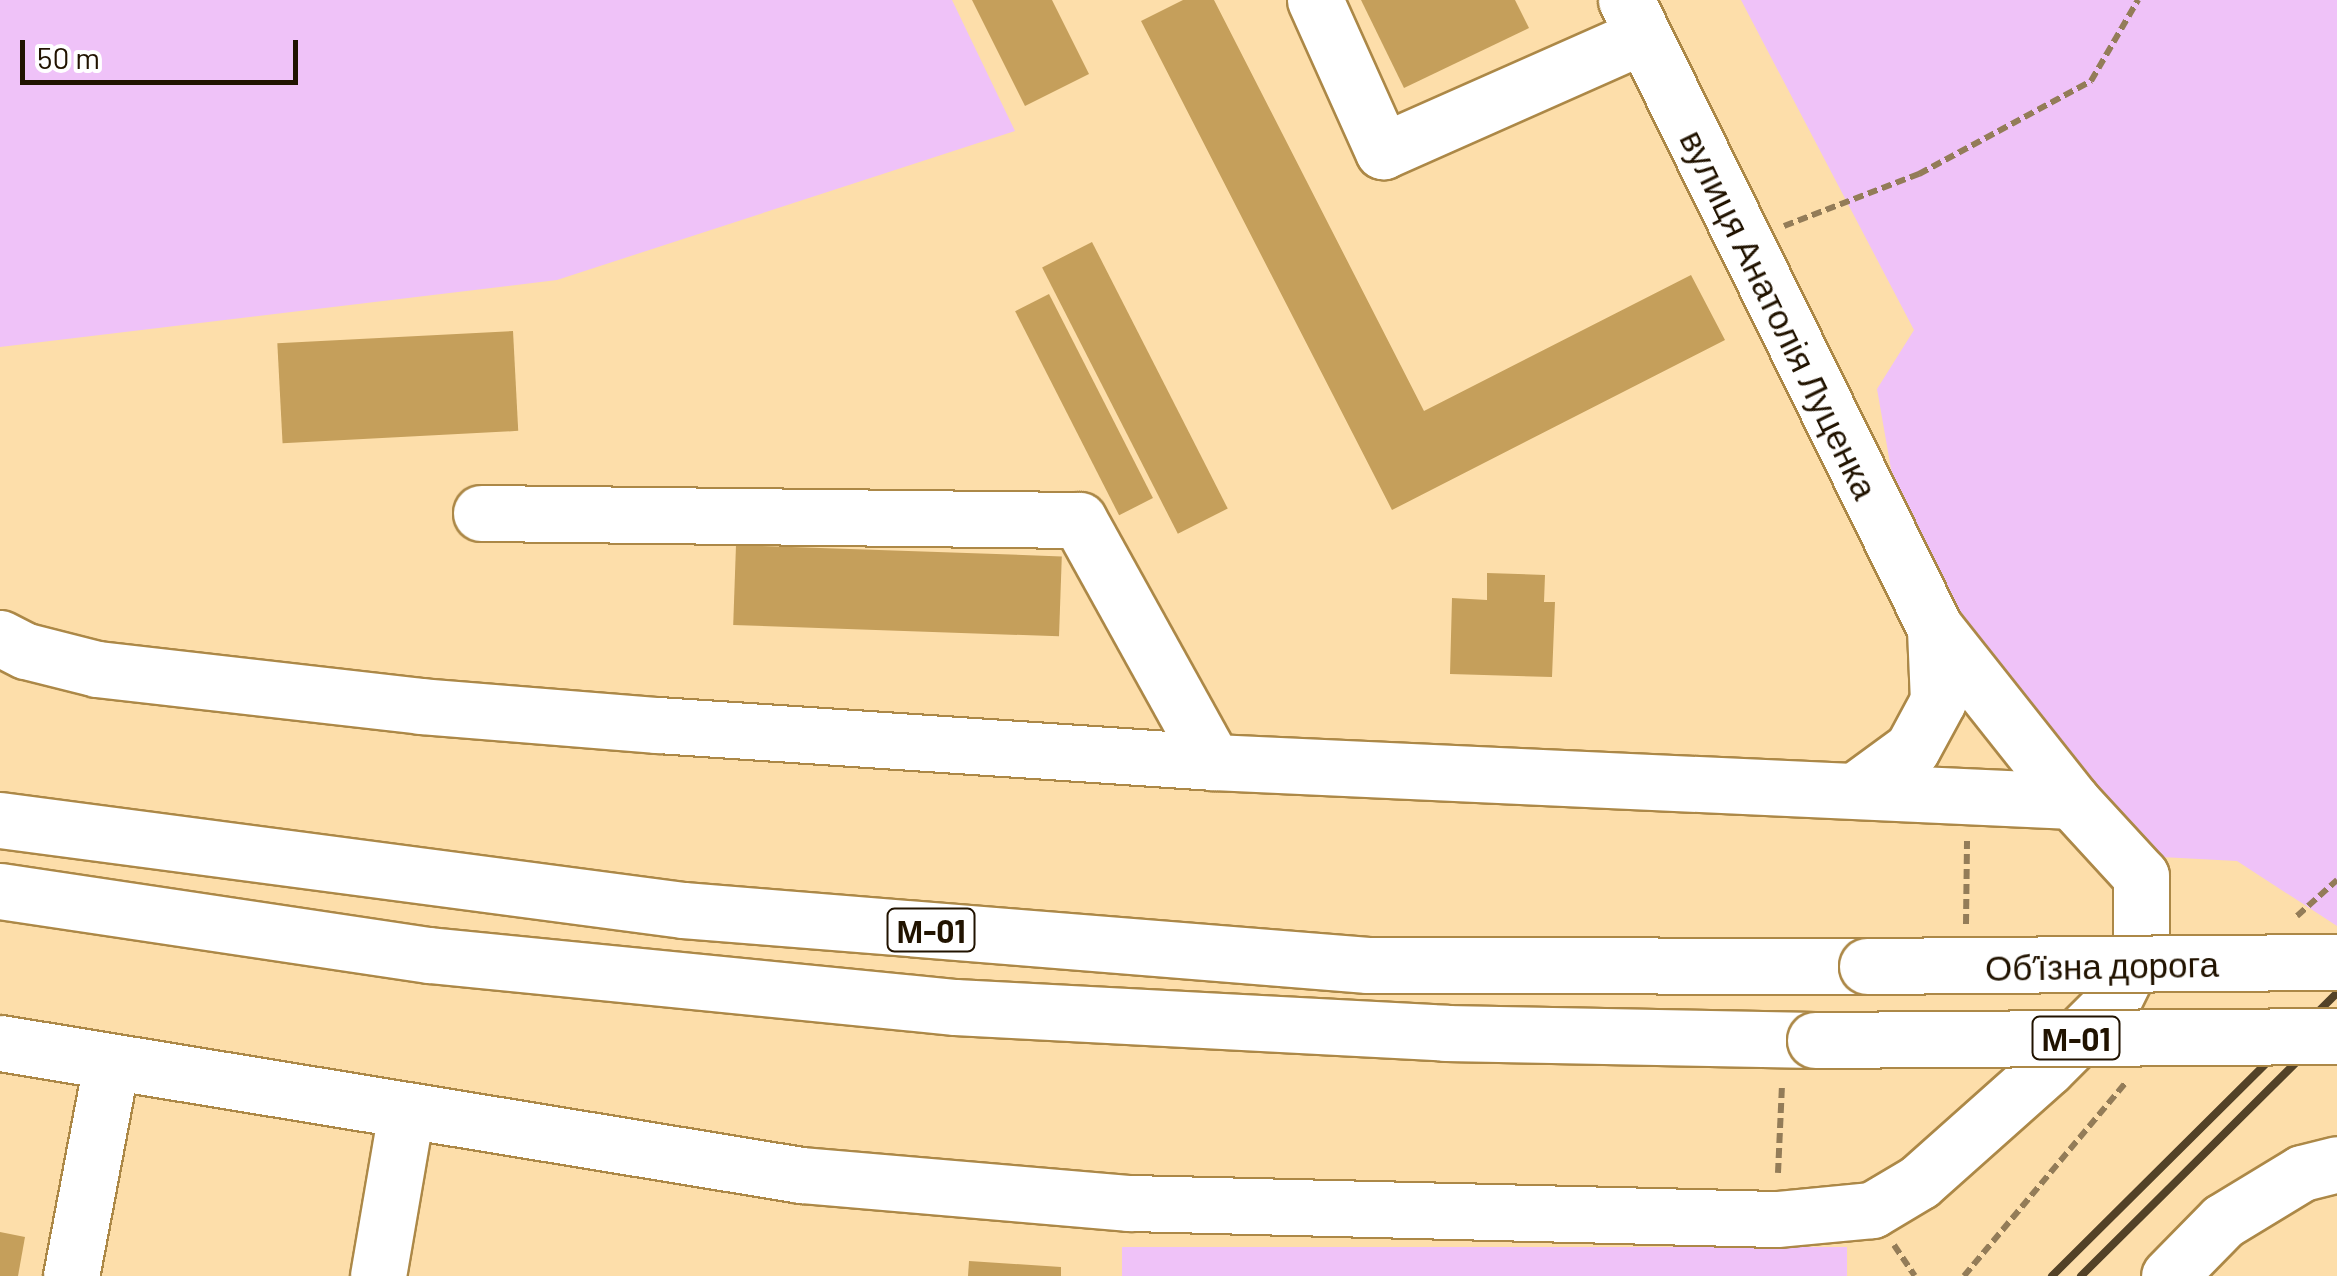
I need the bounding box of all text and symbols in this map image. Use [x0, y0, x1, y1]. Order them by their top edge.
scale bar [25, 20, 302, 82]
text: 50 m [37, 39, 100, 75]
street label: вулиця Анатолія Луценка [1672, 123, 1888, 505]
road number: М-01 [886, 903, 976, 957]
street label: Обʼїзна дорога [1985, 942, 2219, 988]
road number: М-01 [2031, 1011, 2121, 1065]

